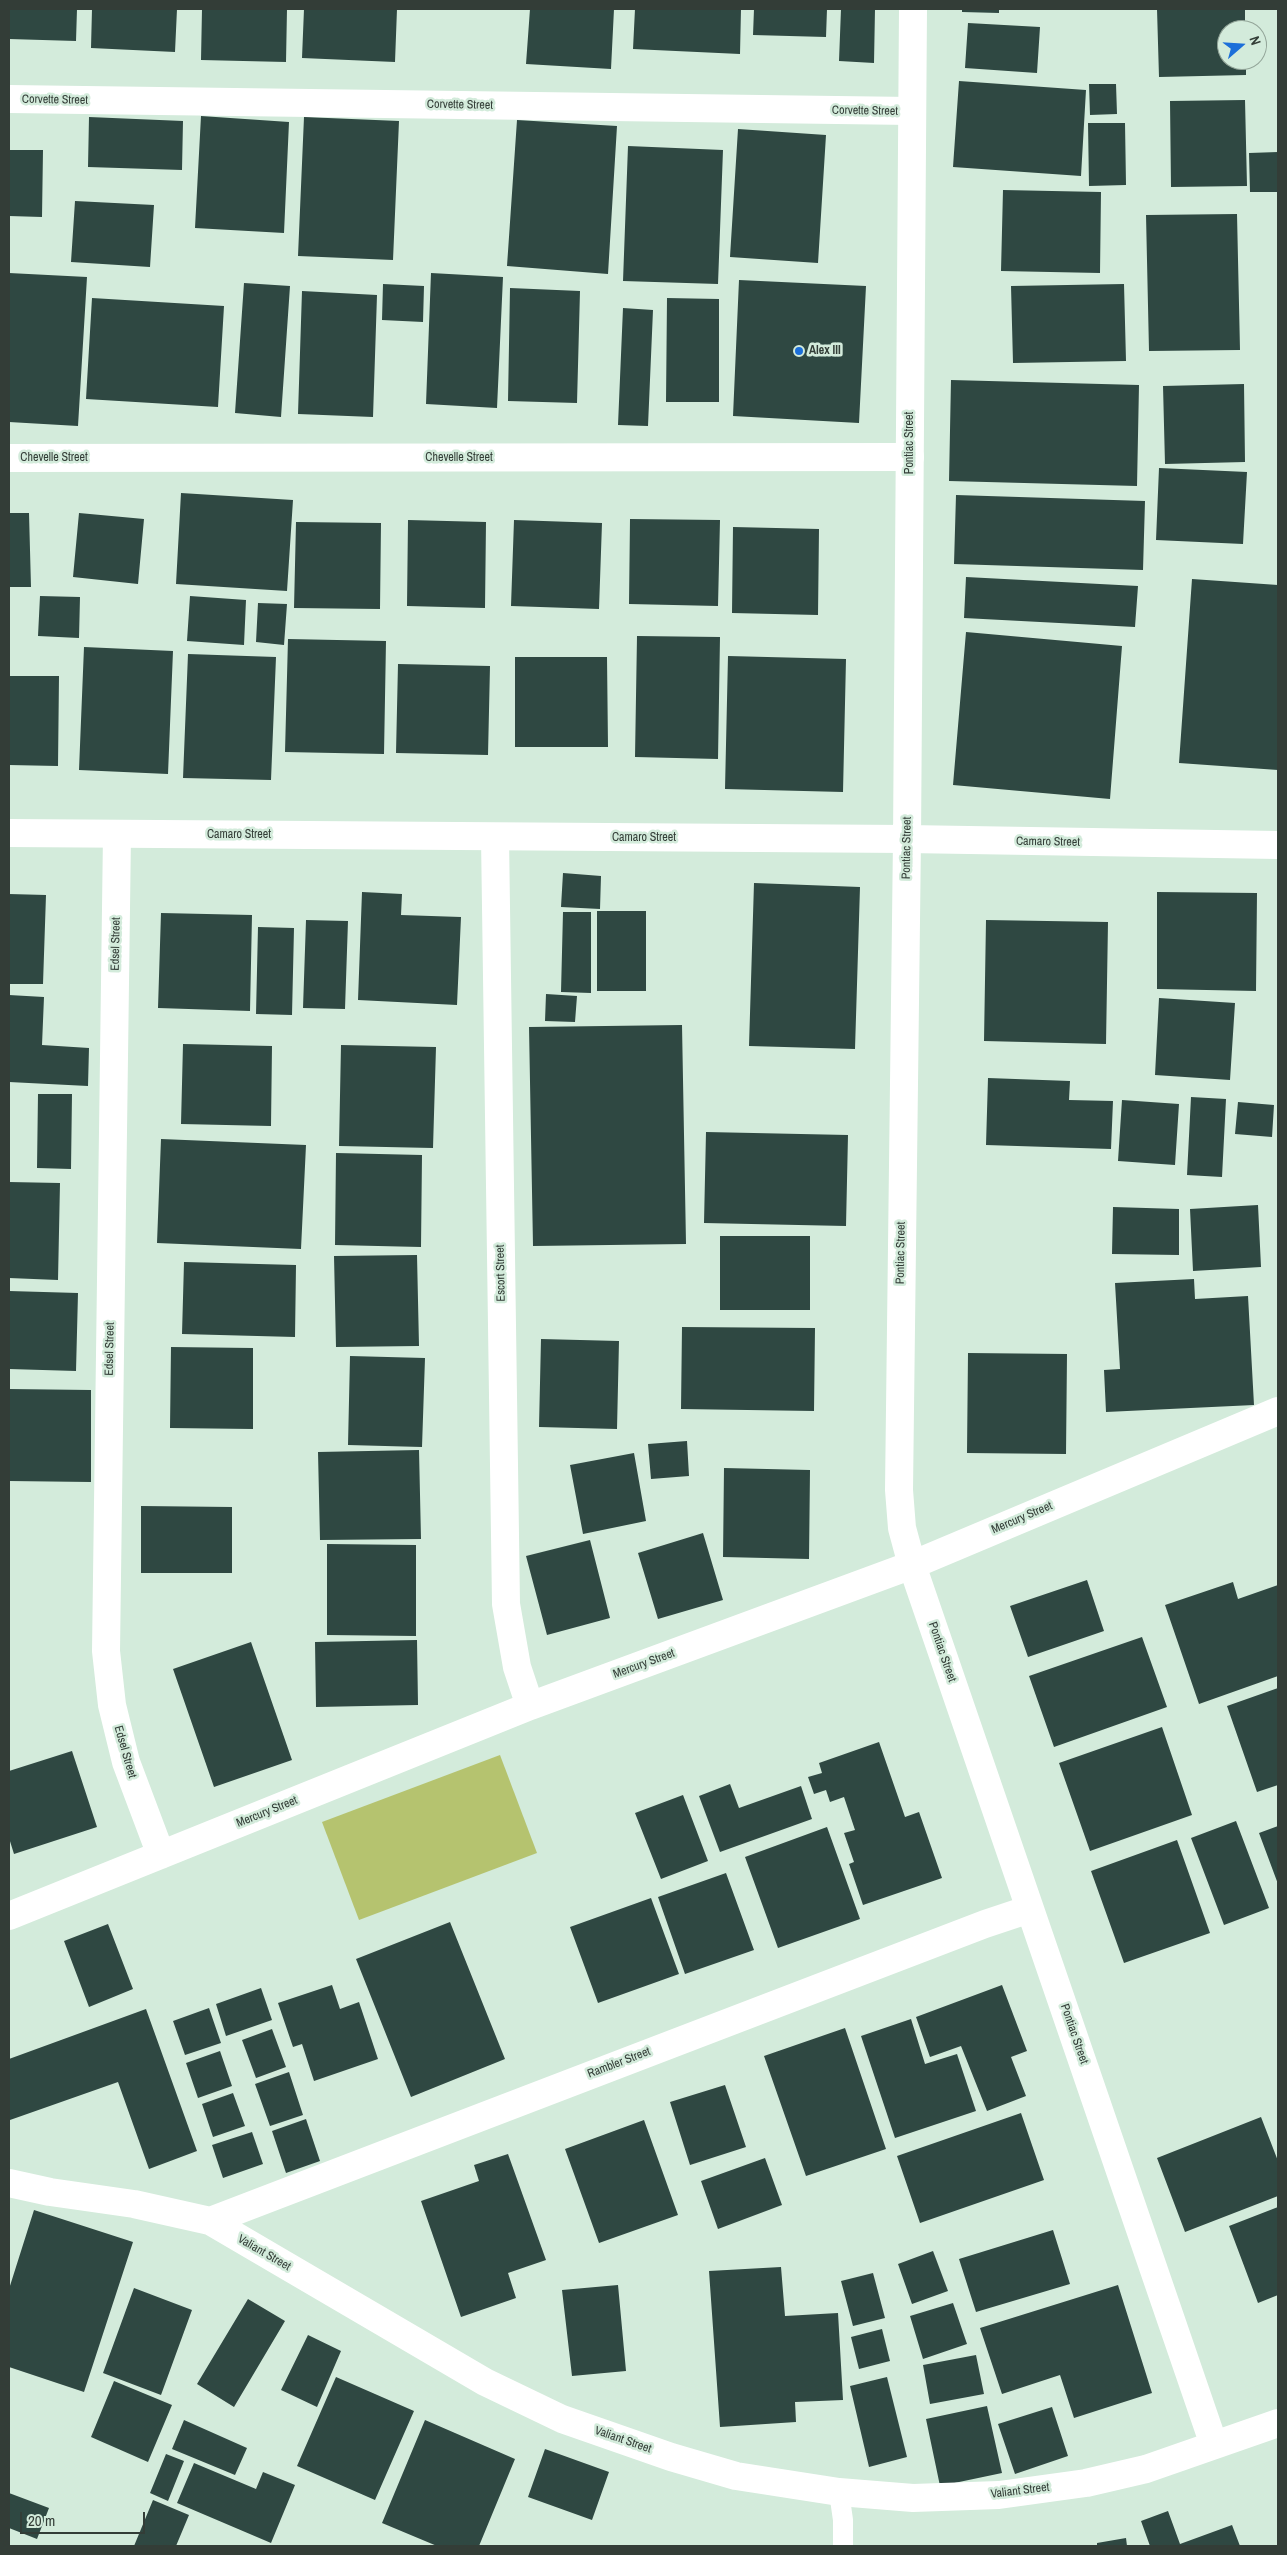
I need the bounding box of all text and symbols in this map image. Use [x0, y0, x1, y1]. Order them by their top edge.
north arrow [1217, 20, 1267, 70]
text: N [1245, 34, 1265, 47]
street label: Corvette Street [22, 92, 88, 108]
street label: Corvette Street [427, 97, 493, 113]
street label: Corvette Street [832, 103, 898, 119]
place label: Alex III [809, 344, 841, 358]
marker: Alex III [793, 345, 805, 357]
street label: Pontiac Street [903, 412, 917, 474]
street label: Chevelle Street [20, 451, 88, 465]
street label: Chevelle Street [425, 451, 493, 465]
street label: Pontiac Street [899, 817, 915, 879]
street label: Camaro Street [207, 828, 271, 842]
street label: Camaro Street [612, 831, 676, 845]
street label: Camaro Street [1016, 834, 1080, 850]
street label: Edsel Street [108, 917, 124, 971]
street label: Pontiac Street [893, 1222, 909, 1284]
street label: Escort Street [493, 1244, 509, 1302]
street label: Edsel Street [102, 1322, 118, 1376]
street label: Mercury Street [989, 1499, 1055, 1537]
street label: Pontiac Street [925, 1620, 959, 1684]
street label: Mercury Street [611, 1646, 677, 1682]
street label: Edsel Street [111, 1724, 139, 1780]
street label: Mercury Street [234, 1793, 300, 1831]
street label: Pontiac Street [1057, 2002, 1091, 2066]
street label: Rambler Street [586, 2044, 652, 2082]
street label: Valiant Street [235, 2232, 293, 2274]
street label: Valiant Street [593, 2424, 653, 2456]
street label: Valiant Street [990, 2480, 1050, 2502]
scale bar [22, 2502, 148, 2534]
text: 20 m [28, 2510, 55, 2531]

